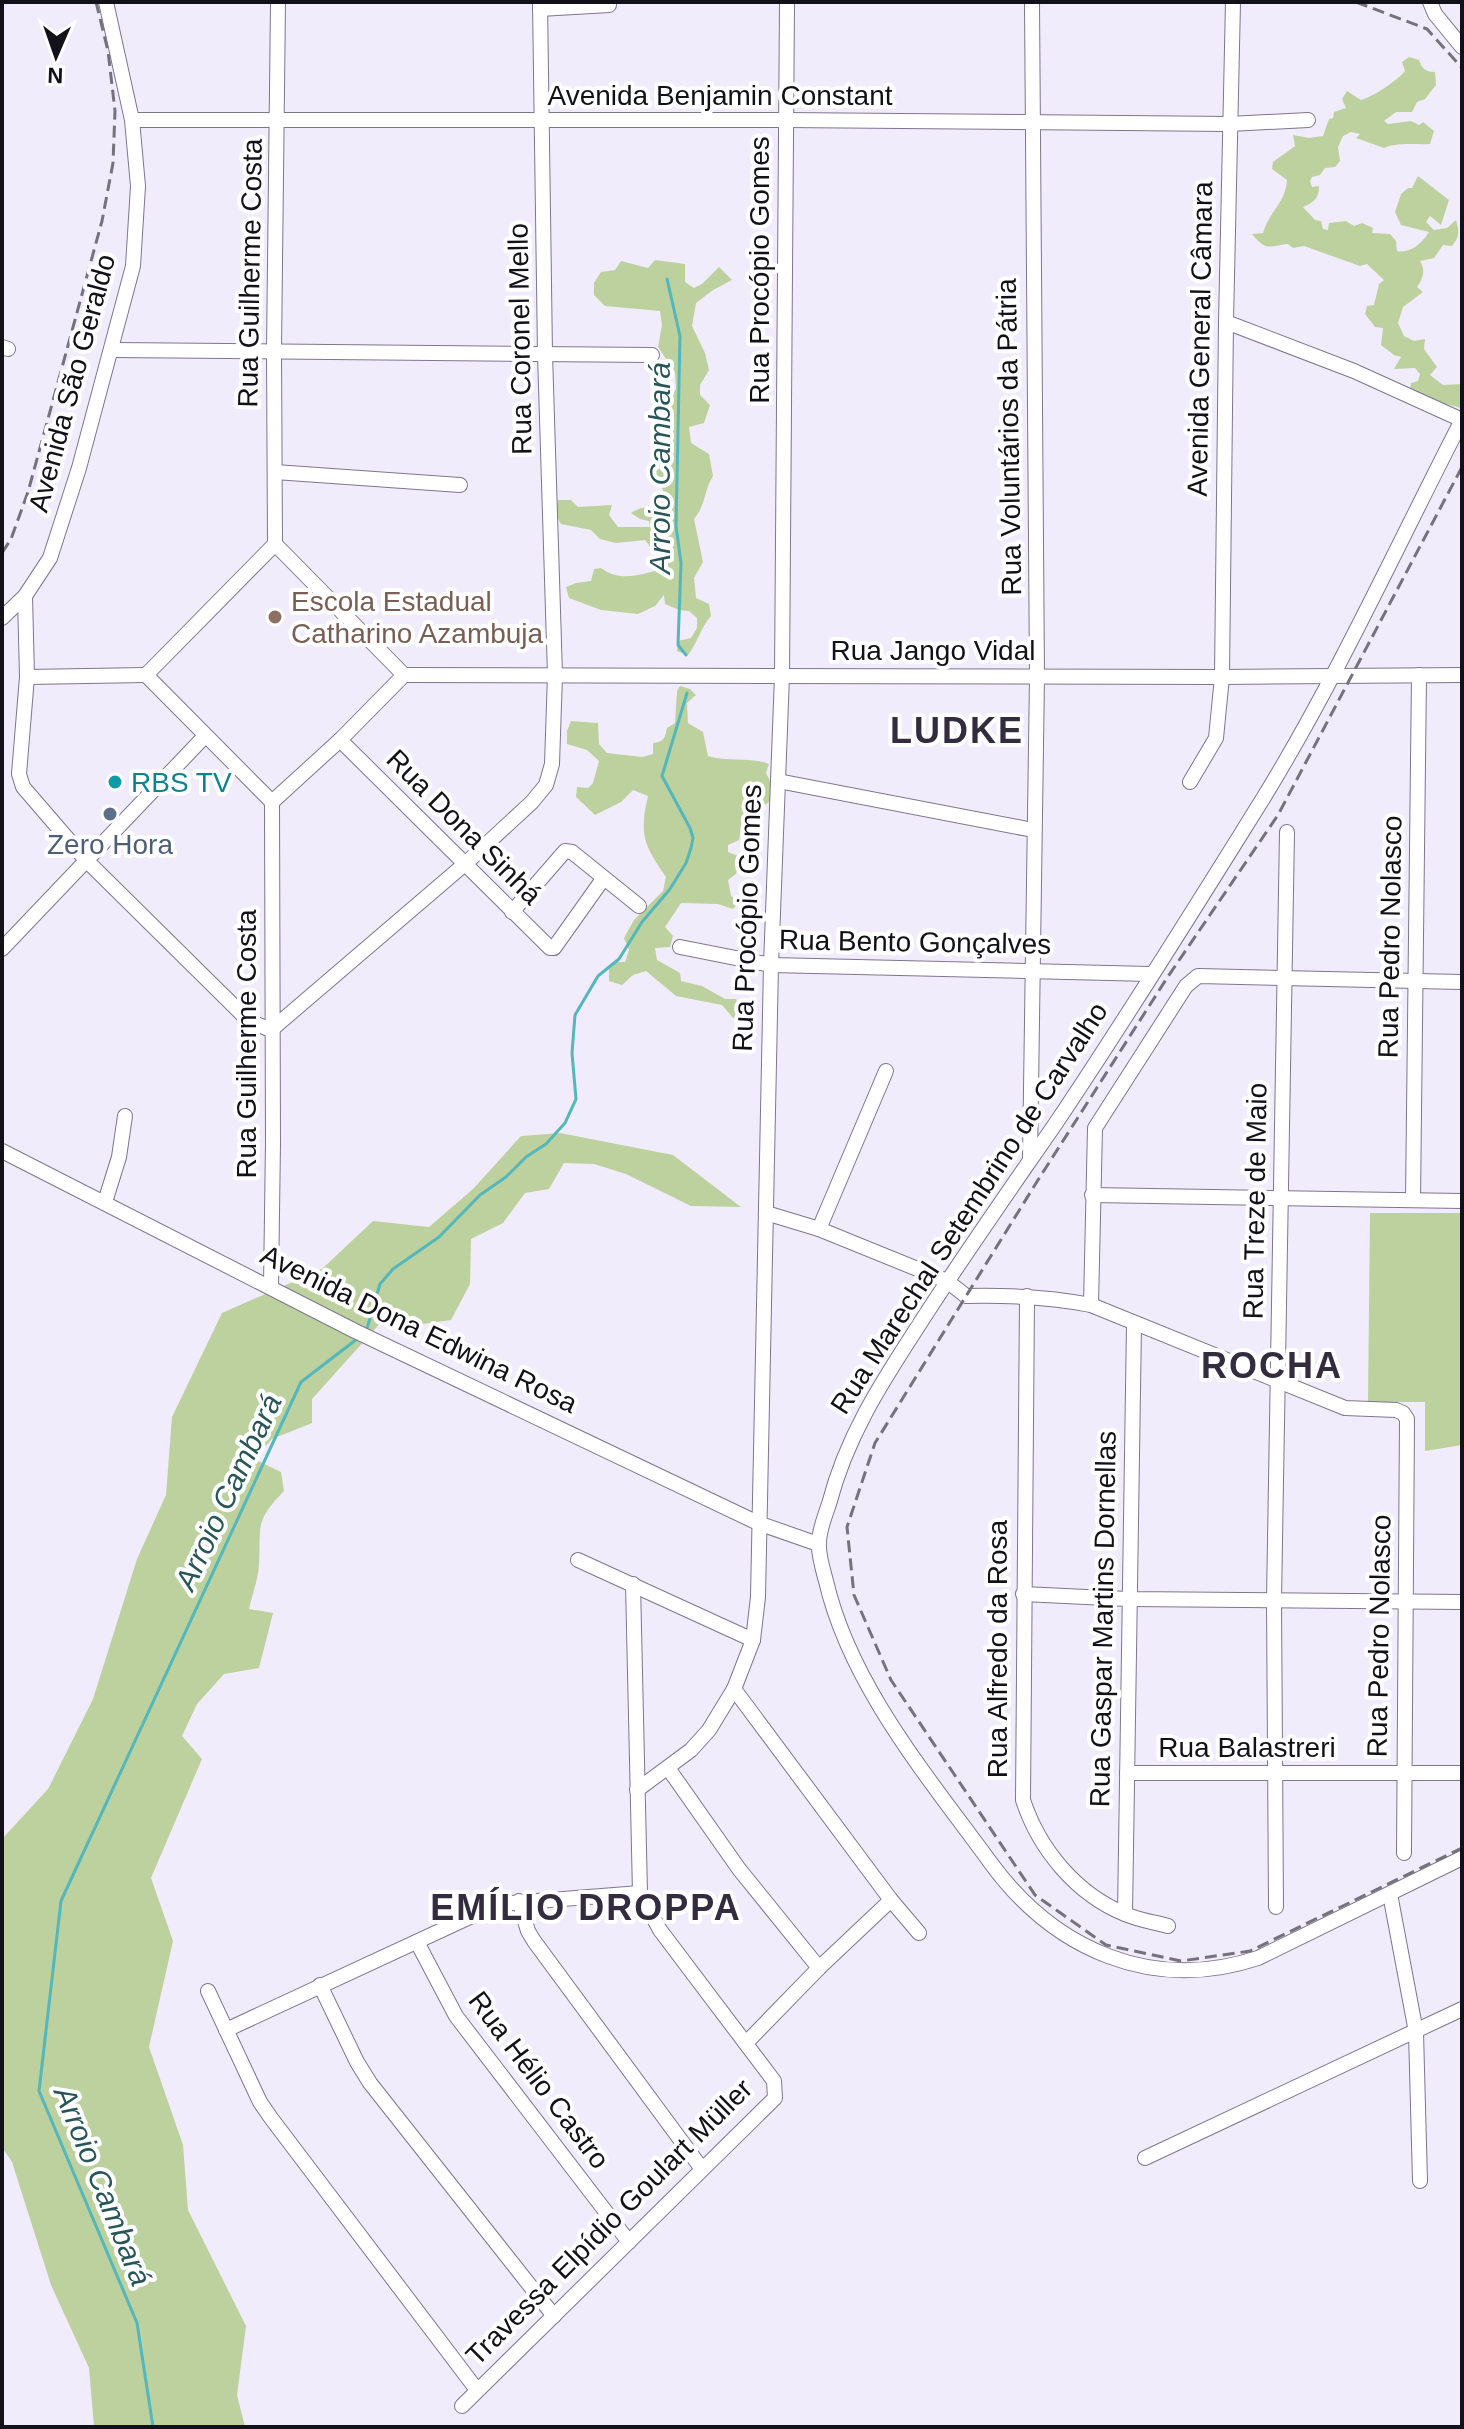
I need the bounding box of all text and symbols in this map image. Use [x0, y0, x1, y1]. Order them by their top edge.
north arrow [16, 16, 96, 96]
text: N [47, 63, 64, 88]
street label: Avenida Benjamin Constant [547, 80, 893, 111]
street label: Rua Procópio Gomes [744, 136, 775, 404]
street label: Rua Guilherme Costa [232, 138, 268, 408]
street label: Avenida General Câmara [1182, 181, 1218, 497]
street label: Rua Coronel Mello [502, 223, 538, 455]
street label: Avenida São Geraldo [23, 251, 121, 515]
street label: Rua Voluntários da Pátria [991, 278, 1027, 596]
water label: Arroio Cambará [643, 362, 676, 576]
place label: Escola Estadual Catharino Azambuja [291, 586, 544, 649]
marker: Escola Estadual Catharino Azambuja [266, 608, 284, 626]
street label: Rua Jango Vidal [831, 635, 1035, 666]
district label: LUDKE [890, 710, 1024, 751]
street label: Rua Dona Sinhá [380, 743, 548, 911]
place label: RBS TV [131, 767, 232, 798]
marker: RBS TV [106, 773, 124, 791]
street label: Rua Procópio Gomes [727, 784, 767, 1052]
marker: Zero Hora [101, 805, 119, 823]
street label: Rua Pedro Nolasco [1372, 815, 1408, 1059]
place label: Zero Hora [47, 829, 173, 860]
street label: Rua Guilherme Costa [231, 909, 262, 1179]
street label: Rua Bento Gonçalves [779, 924, 1051, 960]
street label: Rua Marechal Setembrino de Carvalho [824, 997, 1114, 1419]
street label: Rua Treze de Maio [1237, 1082, 1273, 1320]
street label: Avenida Dona Edwina Rosa [256, 1239, 583, 1419]
district label: ROCHA [1201, 1345, 1343, 1386]
water label: Arroio Cambará [167, 1389, 288, 1597]
street label: Rua Gaspar Martins Dornellas [1084, 1430, 1122, 1808]
street label: Rua Pedro Nolasco [1361, 1514, 1397, 1758]
street label: Rua Alfredo da Rosa [982, 1519, 1013, 1778]
street label: Rua Balastreri [1158, 1732, 1336, 1763]
district label: EMÍLIO DROPPA [430, 1887, 742, 1928]
street label: Rua Hélio Castro [462, 1986, 616, 2174]
street label: Travessa Elpídio Goulart Müller [460, 2073, 758, 2371]
water label: Arroio Cambará [47, 2080, 158, 2290]

